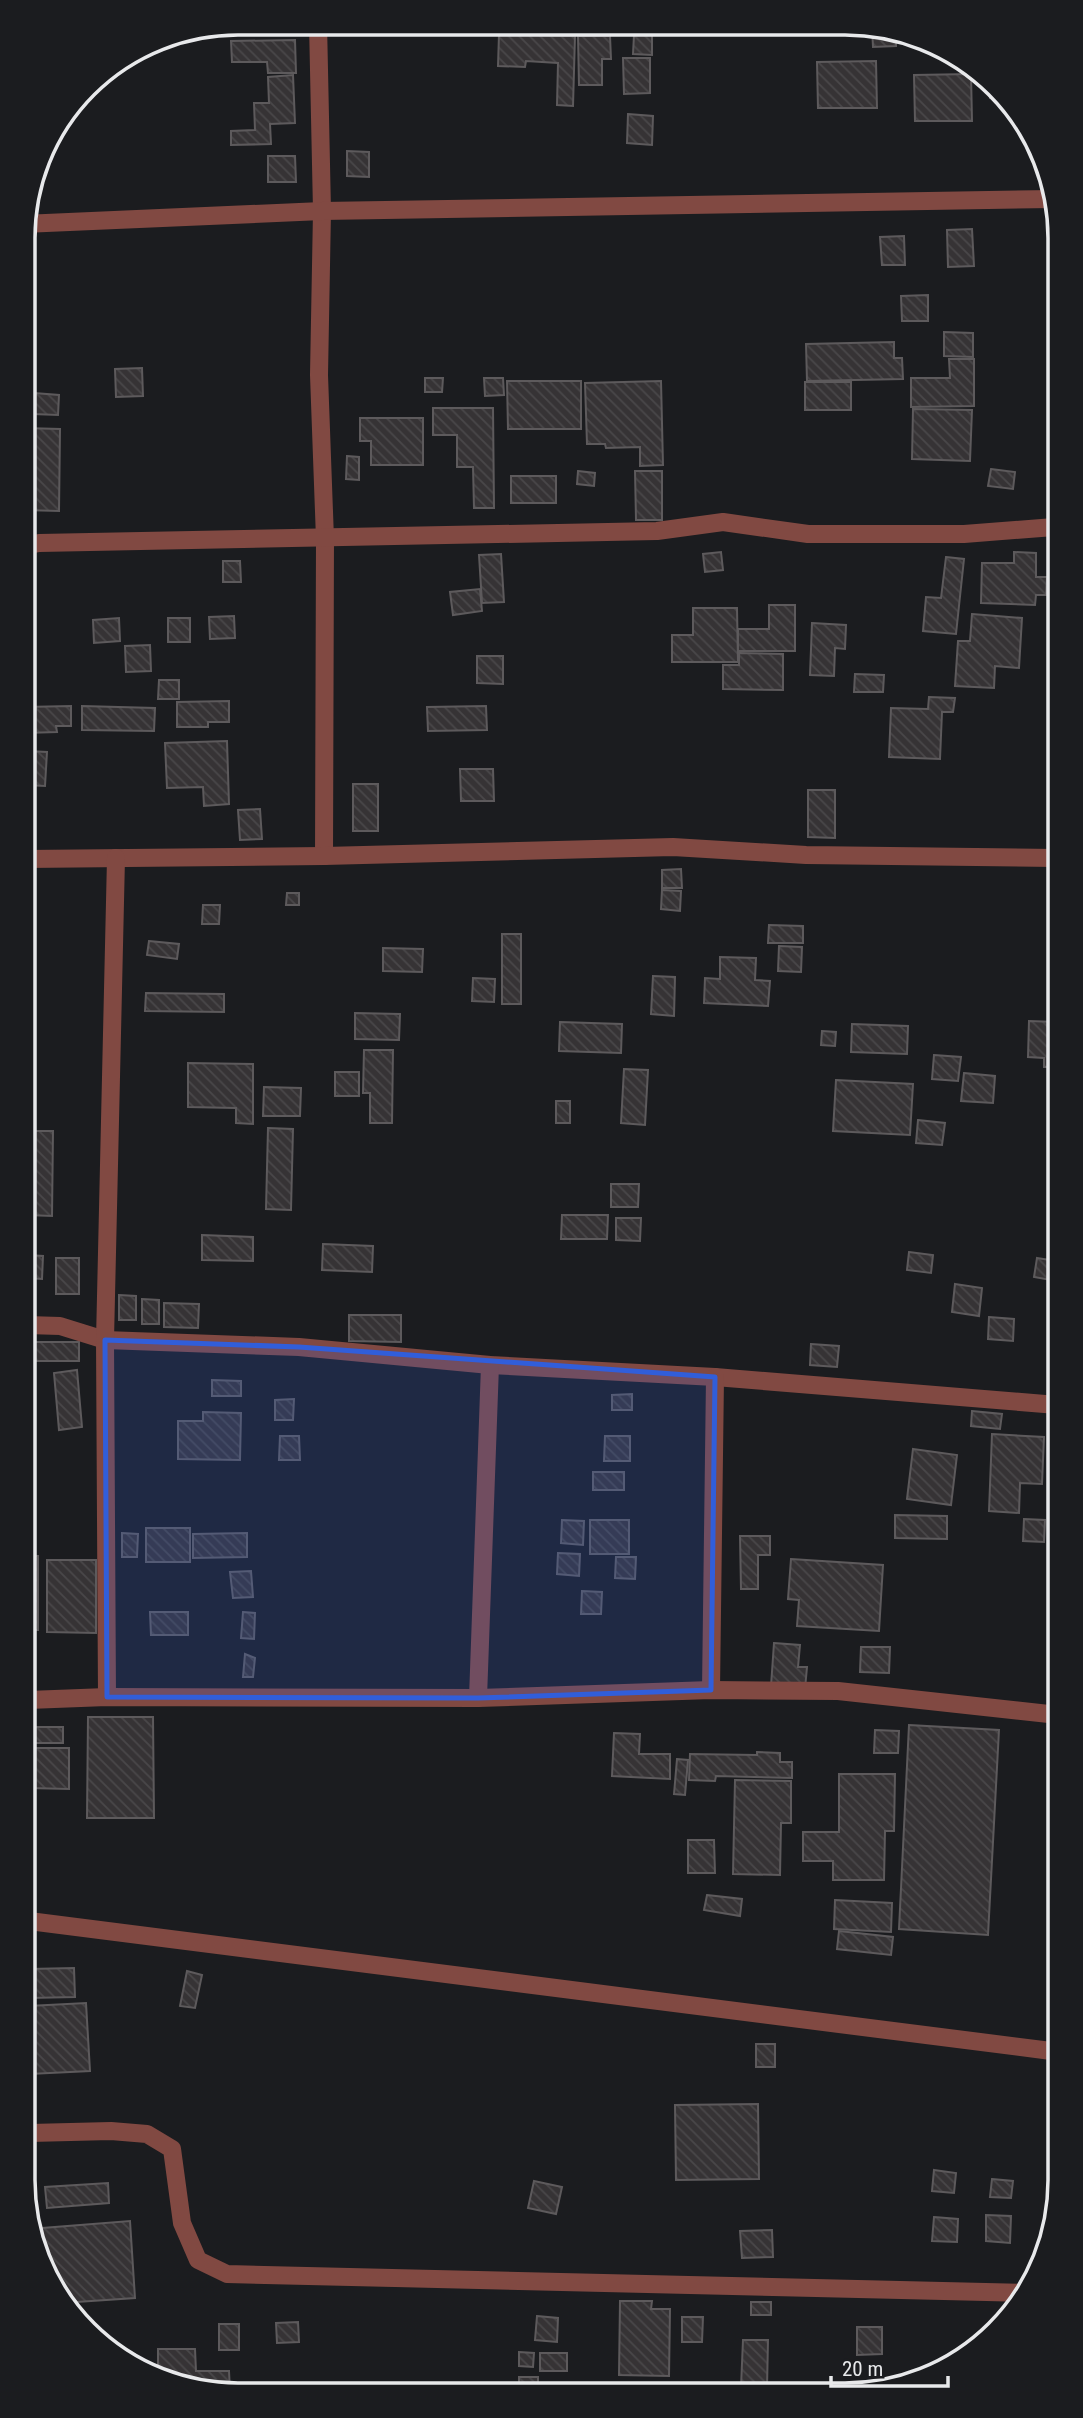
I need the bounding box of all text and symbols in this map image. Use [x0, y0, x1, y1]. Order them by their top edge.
scale bar [831, 2344, 948, 2388]
text: 20 m [842, 2357, 883, 2381]

